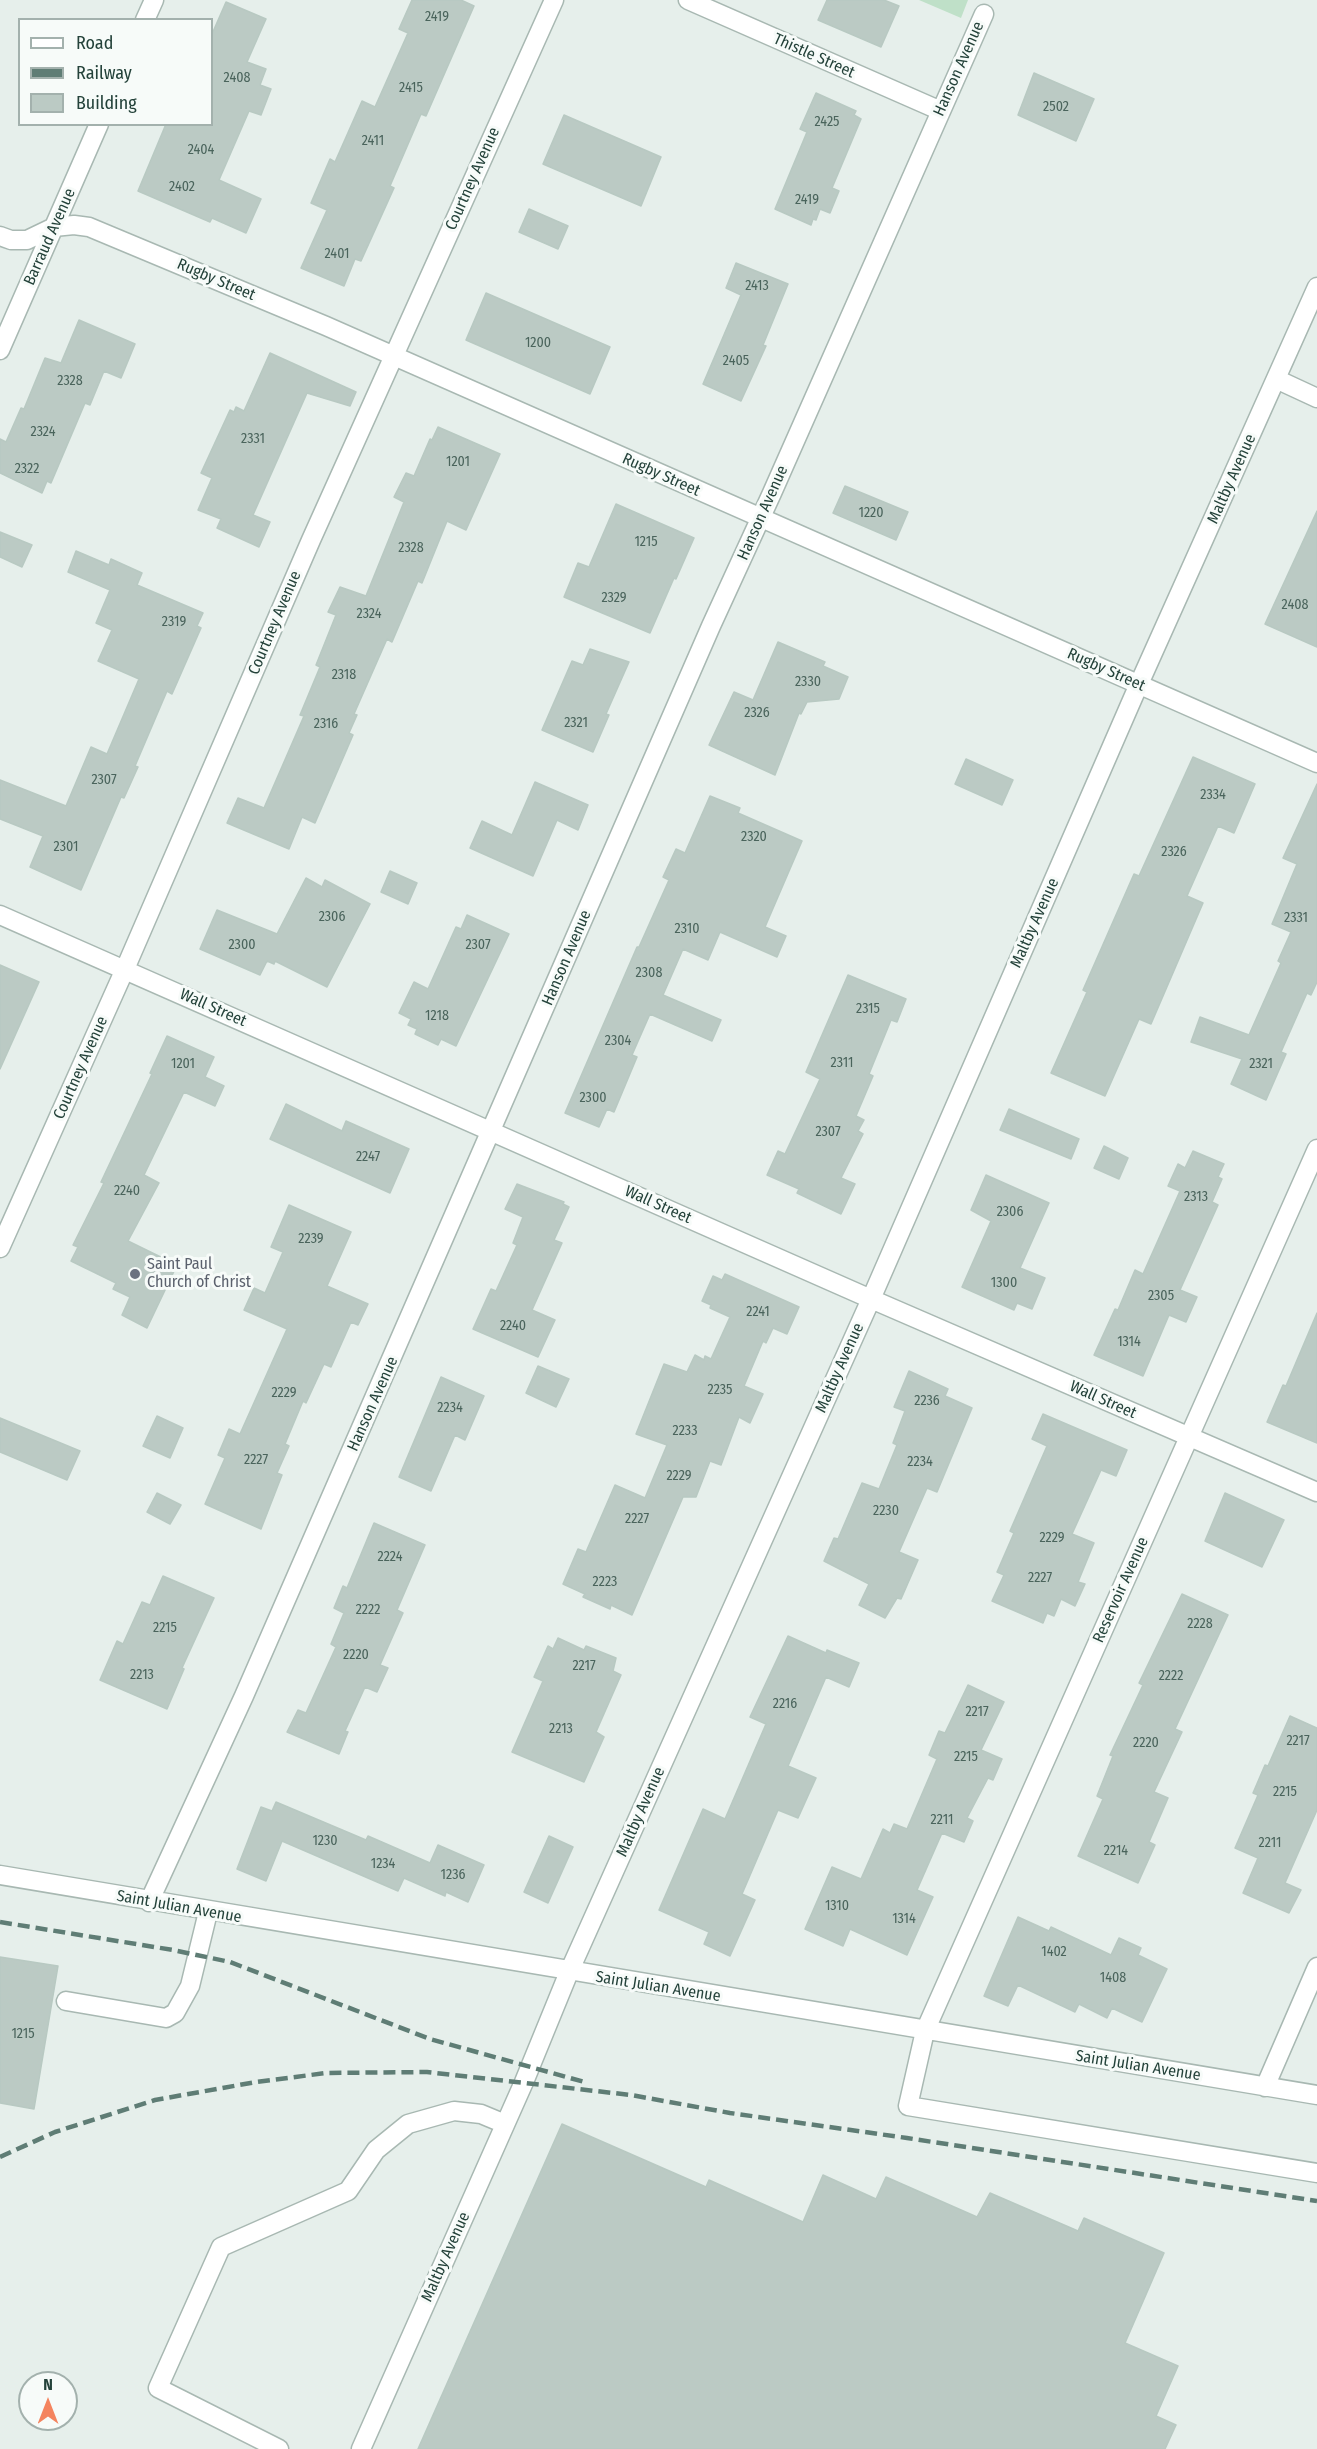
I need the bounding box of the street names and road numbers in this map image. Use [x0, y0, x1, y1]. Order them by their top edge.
street label: Hanson Avenue [930, 19, 988, 119]
street label: Thistle Street [770, 30, 858, 82]
street label: Courtney Avenue [442, 125, 504, 233]
street label: Barraud Avenue [20, 186, 80, 288]
street label: Rugby Street [174, 255, 258, 305]
street label: Maltby Avenue [1204, 431, 1260, 527]
street label: Rugby Street [619, 449, 703, 501]
street label: Hanson Avenue [734, 463, 792, 563]
street label: Courtney Avenue [245, 568, 305, 678]
street label: Rugby Street [1064, 644, 1148, 696]
street label: Maltby Avenue [1007, 875, 1063, 971]
street label: Hanson Avenue [538, 908, 596, 1008]
street label: Wall Street [177, 985, 249, 1031]
street label: Courtney Avenue [50, 1014, 112, 1122]
street label: Wall Street [622, 1182, 694, 1228]
street label: Maltby Avenue [812, 1320, 868, 1416]
street label: Hanson Avenue [344, 1354, 402, 1454]
street label: Wall Street [1067, 1377, 1139, 1423]
street label: Reservoir Avenue [1089, 1534, 1153, 1646]
street label: Maltby Avenue [613, 1764, 669, 1860]
street label: Saint Julian Avenue [115, 1887, 243, 1927]
street label: Saint Julian Avenue [594, 1968, 722, 2006]
street label: Saint Julian Avenue [1074, 2047, 1202, 2085]
street label: Maltby Avenue [418, 2209, 474, 2305]

